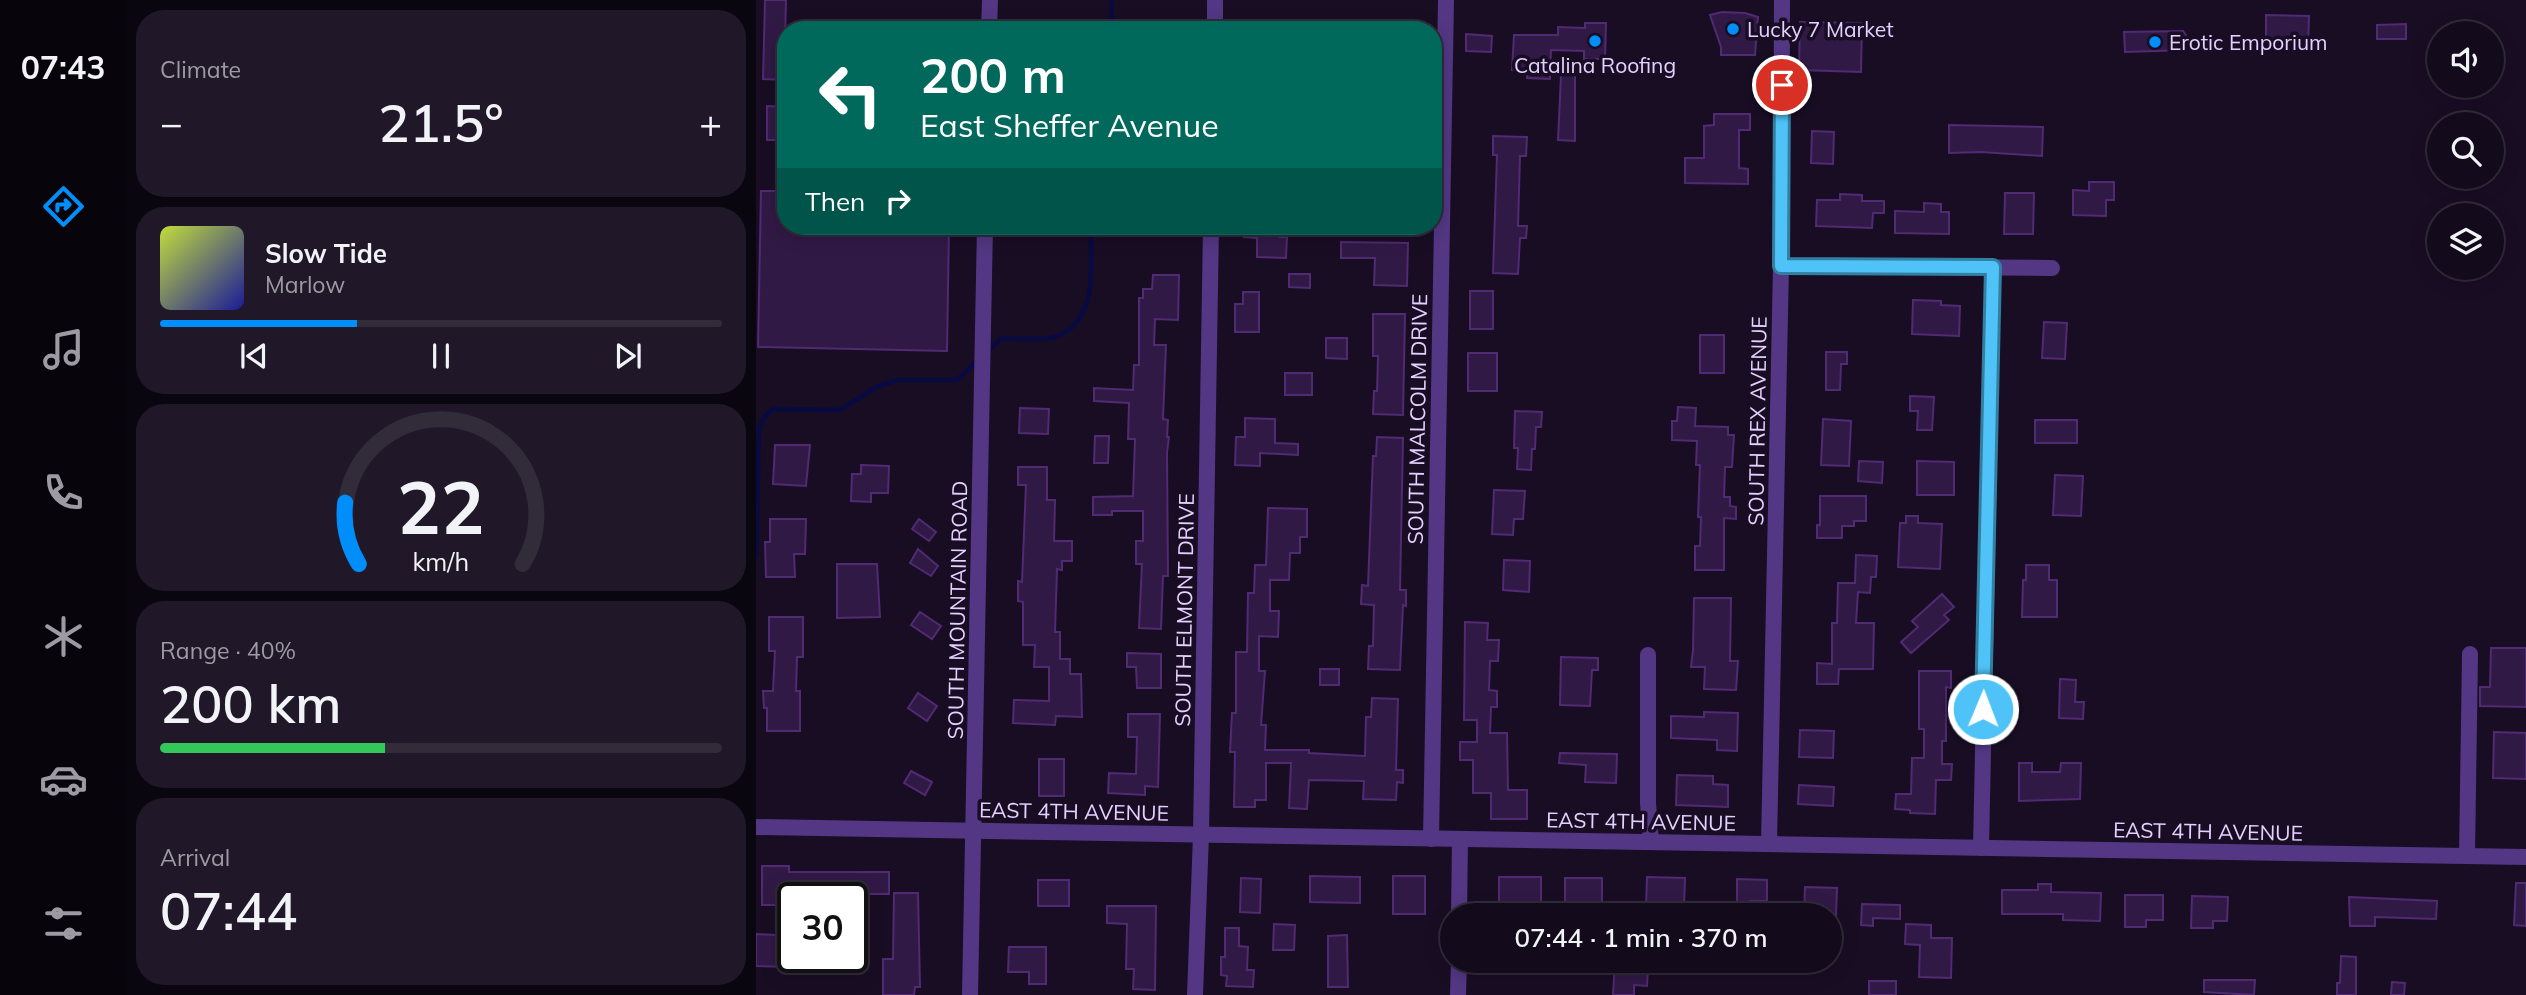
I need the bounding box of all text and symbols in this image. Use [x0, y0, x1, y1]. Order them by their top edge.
place label: Lucky 7 Market [1747, 16, 1894, 42]
marker: Lucky 7 Market [1725, 21, 1741, 37]
map controls [2427, 21, 2504, 280]
button: sound [2427, 21, 2504, 98]
place label: Erotic Emporium [2169, 29, 2328, 55]
marker: Catalina Roofing [1587, 33, 1603, 49]
marker: Erotic Emporium [2147, 34, 2163, 50]
text: 200 m [920, 44, 1066, 105]
text: 07:43 [21, 47, 105, 87]
icon: left [805, 49, 896, 140]
place label: Catalina Roofing [1514, 52, 1676, 78]
text: Climate [160, 55, 241, 84]
pin [1752, 55, 1812, 115]
icon: arrive [1763, 66, 1801, 104]
text: 21.5° [378, 90, 504, 155]
text: − [160, 99, 183, 147]
text: + [699, 99, 722, 147]
text: East Sheffer Avenue [920, 105, 1219, 145]
button: search [2427, 112, 2504, 189]
icon: directions [39, 182, 88, 231]
icon: right [879, 182, 917, 220]
text: Then [805, 185, 865, 218]
button: layers [2427, 203, 2504, 280]
text: Slow Tide [265, 237, 387, 270]
text: Marlow [265, 270, 345, 299]
street label: SOUTH MALCOLM DRIVE [1402, 293, 1432, 545]
street label: SOUTH REX AVENUE [1742, 316, 1772, 526]
icon: music [39, 325, 88, 374]
icon: previous [235, 337, 273, 375]
icon: pause [422, 337, 460, 375]
icon: next [609, 337, 647, 375]
text: 22 [397, 461, 485, 552]
icon: phone [39, 468, 88, 517]
street label: SOUTH MOUNTAIN ROAD [942, 480, 972, 740]
street label: SOUTH ELMONT DRIVE [1169, 493, 1199, 727]
text: km/h [413, 545, 469, 576]
icon: climate [39, 612, 88, 661]
text: Range · 40% [160, 636, 296, 665]
text: 200 km [160, 671, 341, 736]
position arrow [1946, 672, 2020, 746]
icon: car [39, 755, 88, 804]
street label: EAST 4TH AVENUE [979, 796, 1169, 826]
street label: EAST 4TH AVENUE [1546, 806, 1736, 836]
street label: EAST 4TH AVENUE [2113, 816, 2303, 846]
text: Arrival [160, 843, 230, 872]
text: 07:44 [160, 878, 297, 943]
speed limit sign: 30 [777, 882, 868, 973]
icon: filters [39, 899, 88, 948]
text: 07:44 · 1 min · 370 m [1514, 921, 1768, 954]

